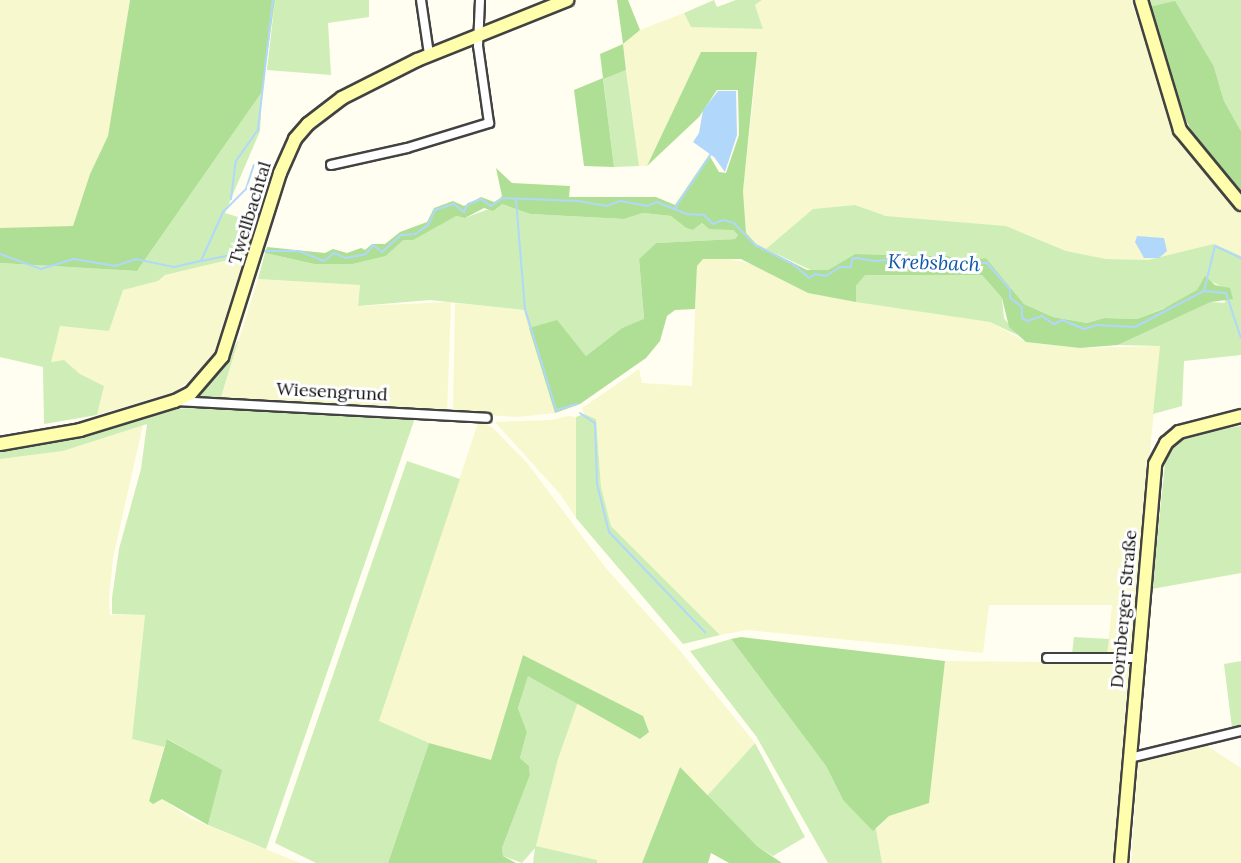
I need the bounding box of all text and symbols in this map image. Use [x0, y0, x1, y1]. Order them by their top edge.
street label: Twellbachtal [224, 159, 276, 267]
water label: Krebsbach [887, 248, 981, 276]
street label: Wiesengrund [276, 378, 388, 406]
street label: Dornberger Straße [1106, 529, 1142, 689]

